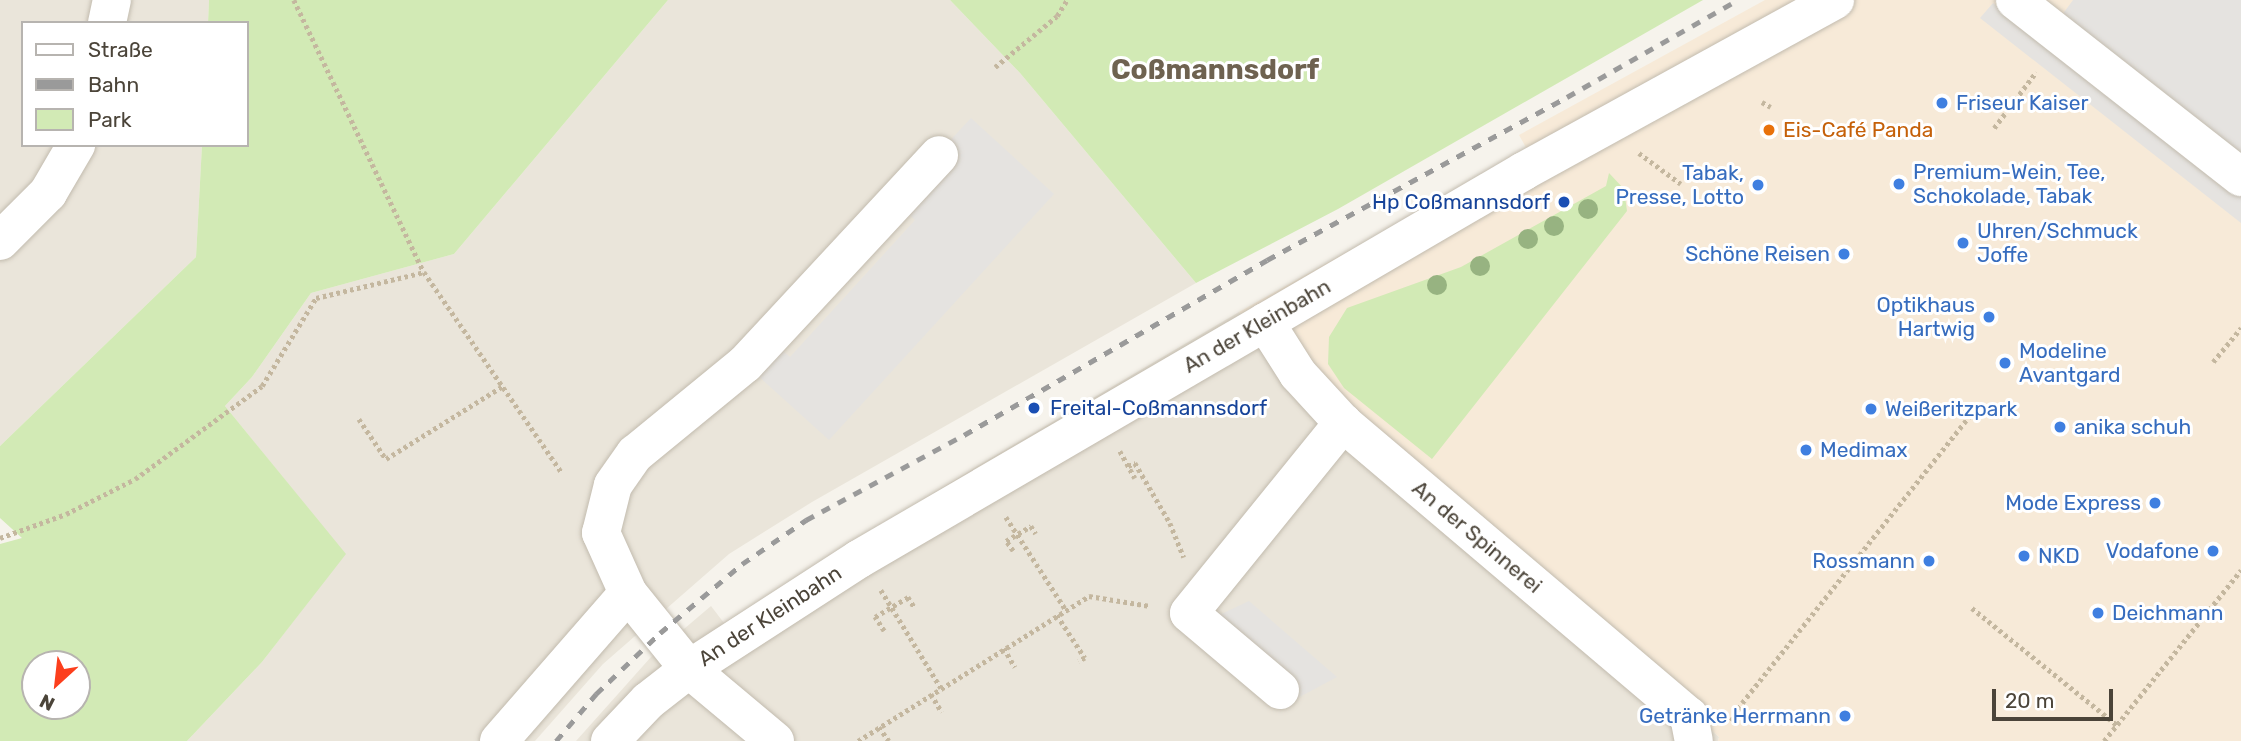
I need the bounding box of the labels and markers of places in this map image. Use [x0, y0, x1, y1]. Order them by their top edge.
place label: Friseur Kaiser [1956, 90, 2089, 116]
marker: Friseur Kaiser [1934, 95, 1950, 111]
place label: Eis-Café Panda [1783, 117, 1933, 143]
marker: Eis-Café Panda [1761, 122, 1777, 138]
place label: Premium-Wein, Tee, Schokolade, Tabak [1913, 159, 2106, 209]
place label: Tabak, Presse, Lotto [1615, 160, 1744, 210]
marker: Premium-Wein, Tee, Schokolade, Tabak [1891, 176, 1907, 192]
marker: Tabak, Presse, Lotto [1750, 177, 1766, 193]
place label: Hp Coßmannsdorf [1372, 189, 1550, 215]
marker: Hp Coßmannsdorf [1556, 194, 1572, 210]
place label: Uhren/Schmuck Joffe [1977, 218, 2138, 268]
marker: Uhren/Schmuck Joffe [1955, 235, 1971, 251]
place label: Schöne Reisen [1685, 241, 1830, 267]
marker: Schöne Reisen [1836, 246, 1852, 262]
place label: Optikhaus Hartwig [1877, 292, 1975, 342]
marker: Optikhaus Hartwig [1981, 309, 1997, 325]
place label: Modeline Avantgard [2019, 338, 2120, 388]
marker: Modeline Avantgard [1997, 355, 2013, 371]
place label: Freital-Coßmannsdorf [1050, 395, 1267, 421]
place label: Weißeritzpark [1885, 396, 2017, 422]
marker: Freital-Coßmannsdorf [1024, 398, 1044, 418]
marker: Weißeritzpark [1863, 401, 1879, 417]
place label: anika schuh [2074, 414, 2191, 440]
marker: anika schuh [2052, 419, 2068, 435]
place label: Medimax [1820, 437, 1908, 463]
marker: Medimax [1798, 442, 1814, 458]
place label: Mode Express [2005, 490, 2141, 516]
marker: Mode Express [2147, 495, 2163, 511]
place label: Vodafone [2106, 538, 2199, 564]
place label: NKD [2038, 543, 2080, 569]
marker: Vodafone [2205, 543, 2221, 559]
place label: Rossmann [1812, 548, 1915, 574]
marker: NKD [2016, 548, 2032, 564]
marker: Rossmann [1921, 553, 1937, 569]
place label: Deichmann [2112, 600, 2223, 626]
marker: Deichmann [2090, 605, 2106, 621]
place label: Getränke Herrmann [1639, 703, 1831, 729]
marker: Getränke Herrmann [1837, 708, 1853, 724]

